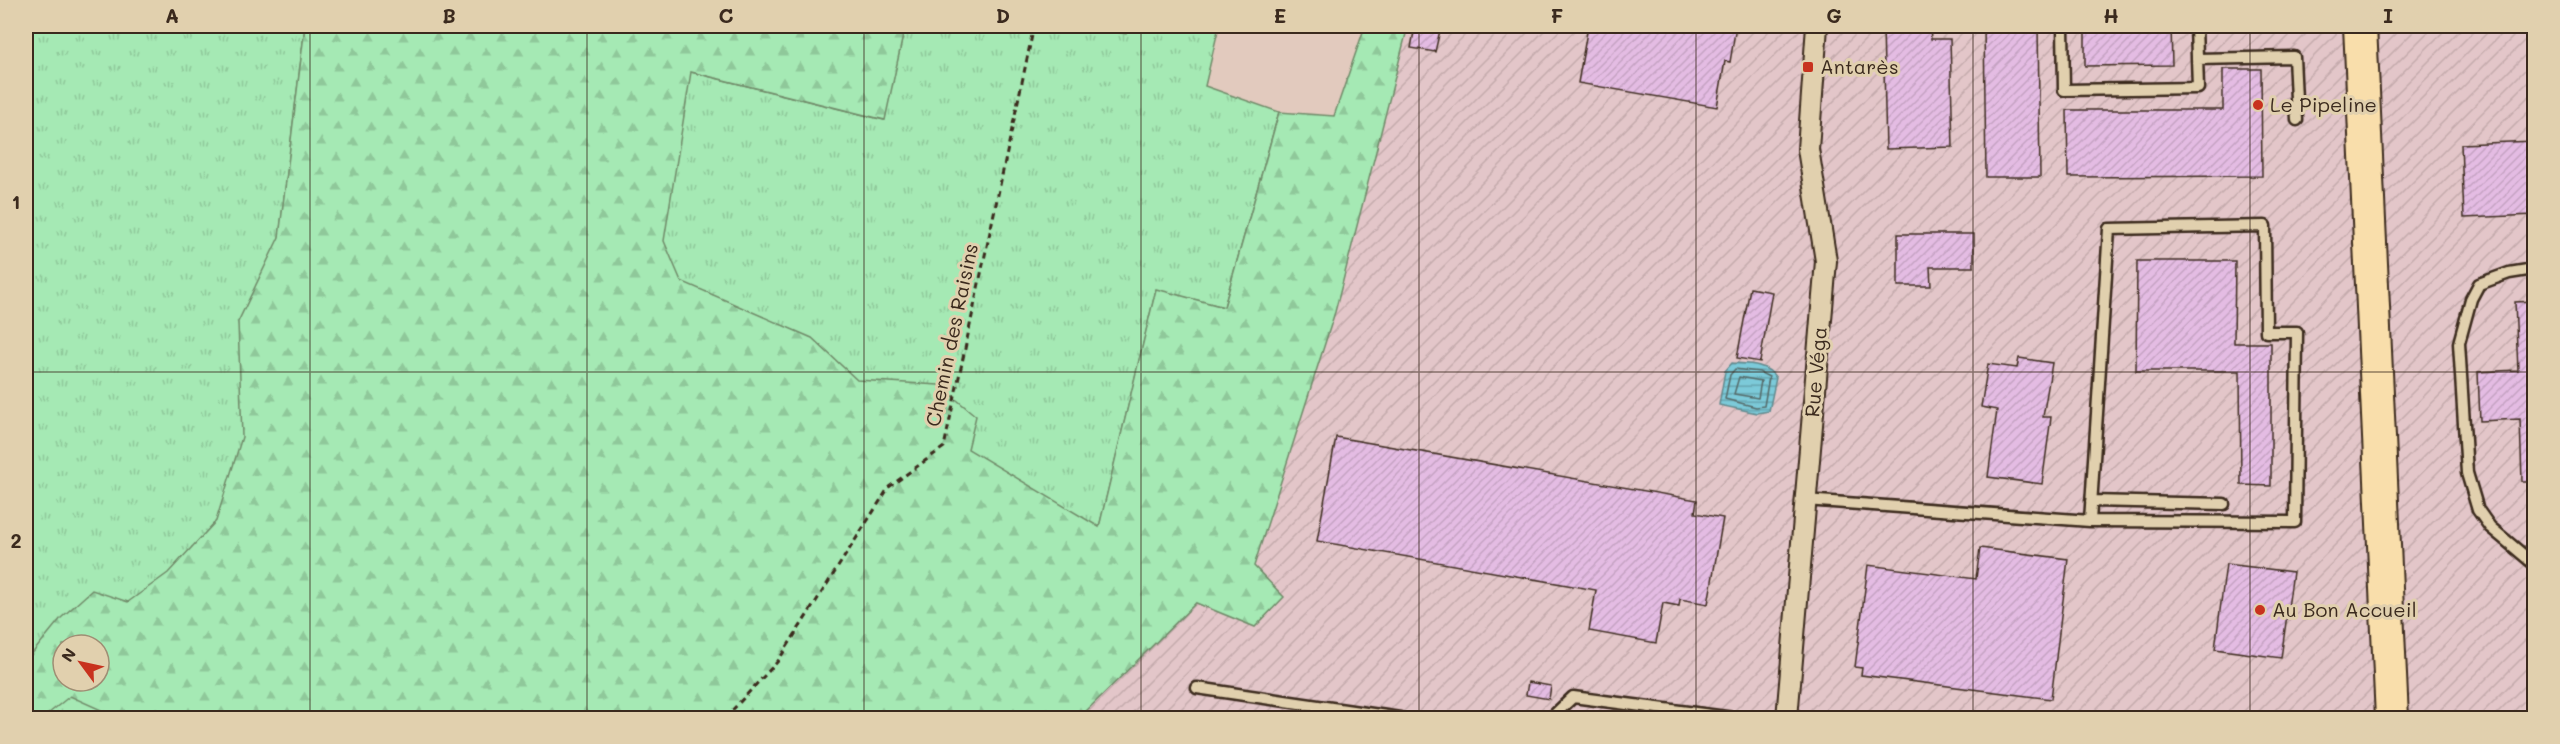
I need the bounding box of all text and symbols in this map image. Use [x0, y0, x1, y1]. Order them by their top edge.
text: A [165, 2, 179, 28]
text: B [442, 2, 456, 28]
text: C [719, 2, 734, 28]
text: D [996, 2, 1010, 28]
text: E [1274, 2, 1286, 28]
text: F [1551, 2, 1564, 28]
text: G [1826, 2, 1842, 28]
text: H [2103, 2, 2119, 28]
text: I [2383, 2, 2393, 28]
place label: Antarès [1820, 53, 1899, 79]
marker: Antarès [1801, 60, 1815, 74]
place label: Le Pipeline [2270, 91, 2377, 117]
marker: Le Pipeline [2251, 98, 2265, 112]
text: 1 [12, 188, 20, 214]
street label: Chemin des Raisins [919, 241, 983, 429]
street label: Rue Véga [1798, 326, 1832, 418]
text: 2 [10, 527, 22, 553]
place label: Au Bon Accueil [2272, 596, 2417, 622]
marker: Au Bon Accueil [2253, 603, 2267, 617]
north arrow [51, 633, 111, 693]
text: N [56, 644, 80, 665]

